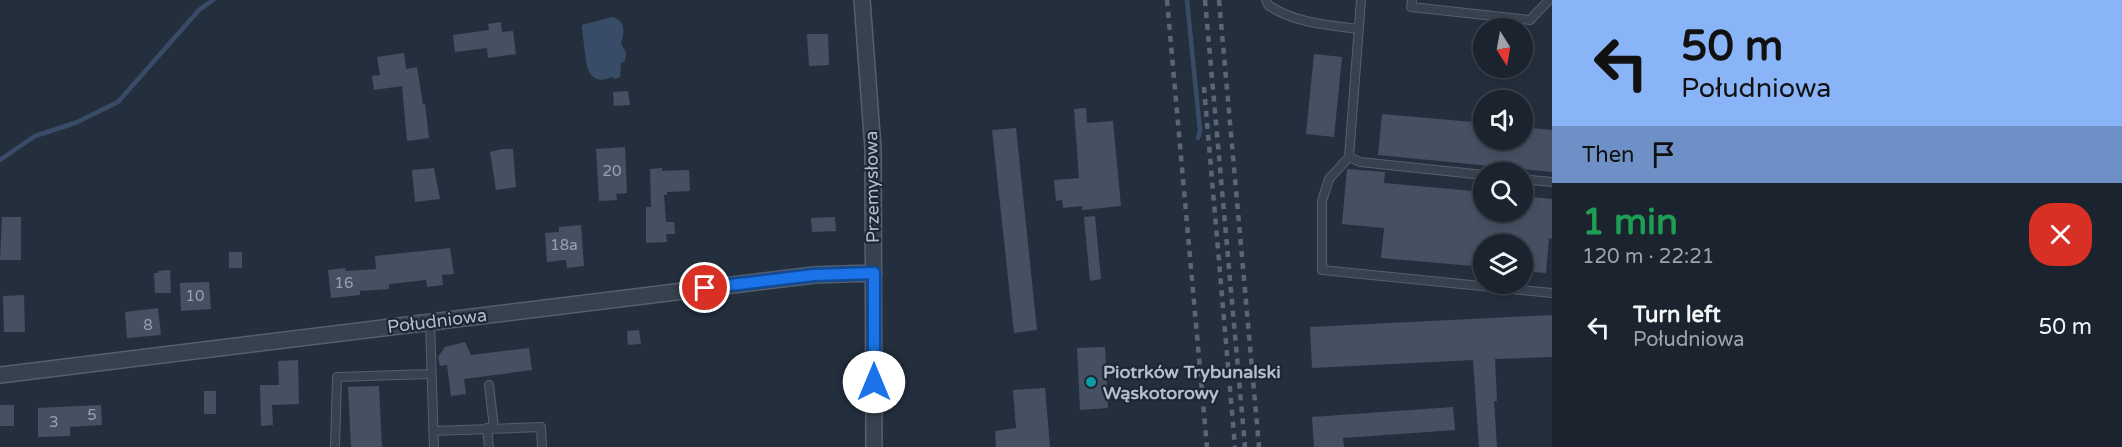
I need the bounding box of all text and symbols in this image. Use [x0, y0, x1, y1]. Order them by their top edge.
north arrow [1473, 18, 1533, 78]
map controls [1473, 18, 1533, 294]
text: 50 m [1681, 21, 1783, 72]
icon: left [1582, 24, 1660, 102]
text: Południowa [1681, 72, 1831, 105]
button: sound [1473, 90, 1533, 150]
street label: Przemysłowa [860, 131, 884, 243]
icon: arrive [1647, 138, 1680, 171]
text: Then [1582, 142, 1635, 168]
house number: 20 [603, 162, 621, 180]
button: search [1473, 162, 1533, 222]
text: 1 min [1582, 201, 1678, 244]
button: close [2029, 203, 2092, 266]
button: layers [1473, 234, 1533, 294]
house number: 18a [550, 236, 578, 254]
text: 120 m · 22:21 [1582, 245, 1714, 269]
pin [679, 262, 730, 313]
icon: arrive [688, 271, 721, 304]
house number: 16 [335, 274, 353, 292]
house number: 10 [186, 287, 204, 305]
text: Turn left [1633, 302, 1721, 328]
street label: Południowa [386, 304, 488, 338]
icon: left [1582, 311, 1615, 344]
text: 50 m [2038, 314, 2092, 340]
house number: 8 [143, 316, 153, 334]
text: Południowa [1633, 328, 1744, 352]
position arrow [842, 350, 906, 414]
place label: Piotrków Trybunalski Wąskotorowy [1103, 361, 1281, 404]
marker: Piotrków Trybunalski Wąskotorowy [1084, 375, 1098, 389]
house number: 5 [87, 406, 97, 424]
house number: 3 [49, 413, 59, 431]

